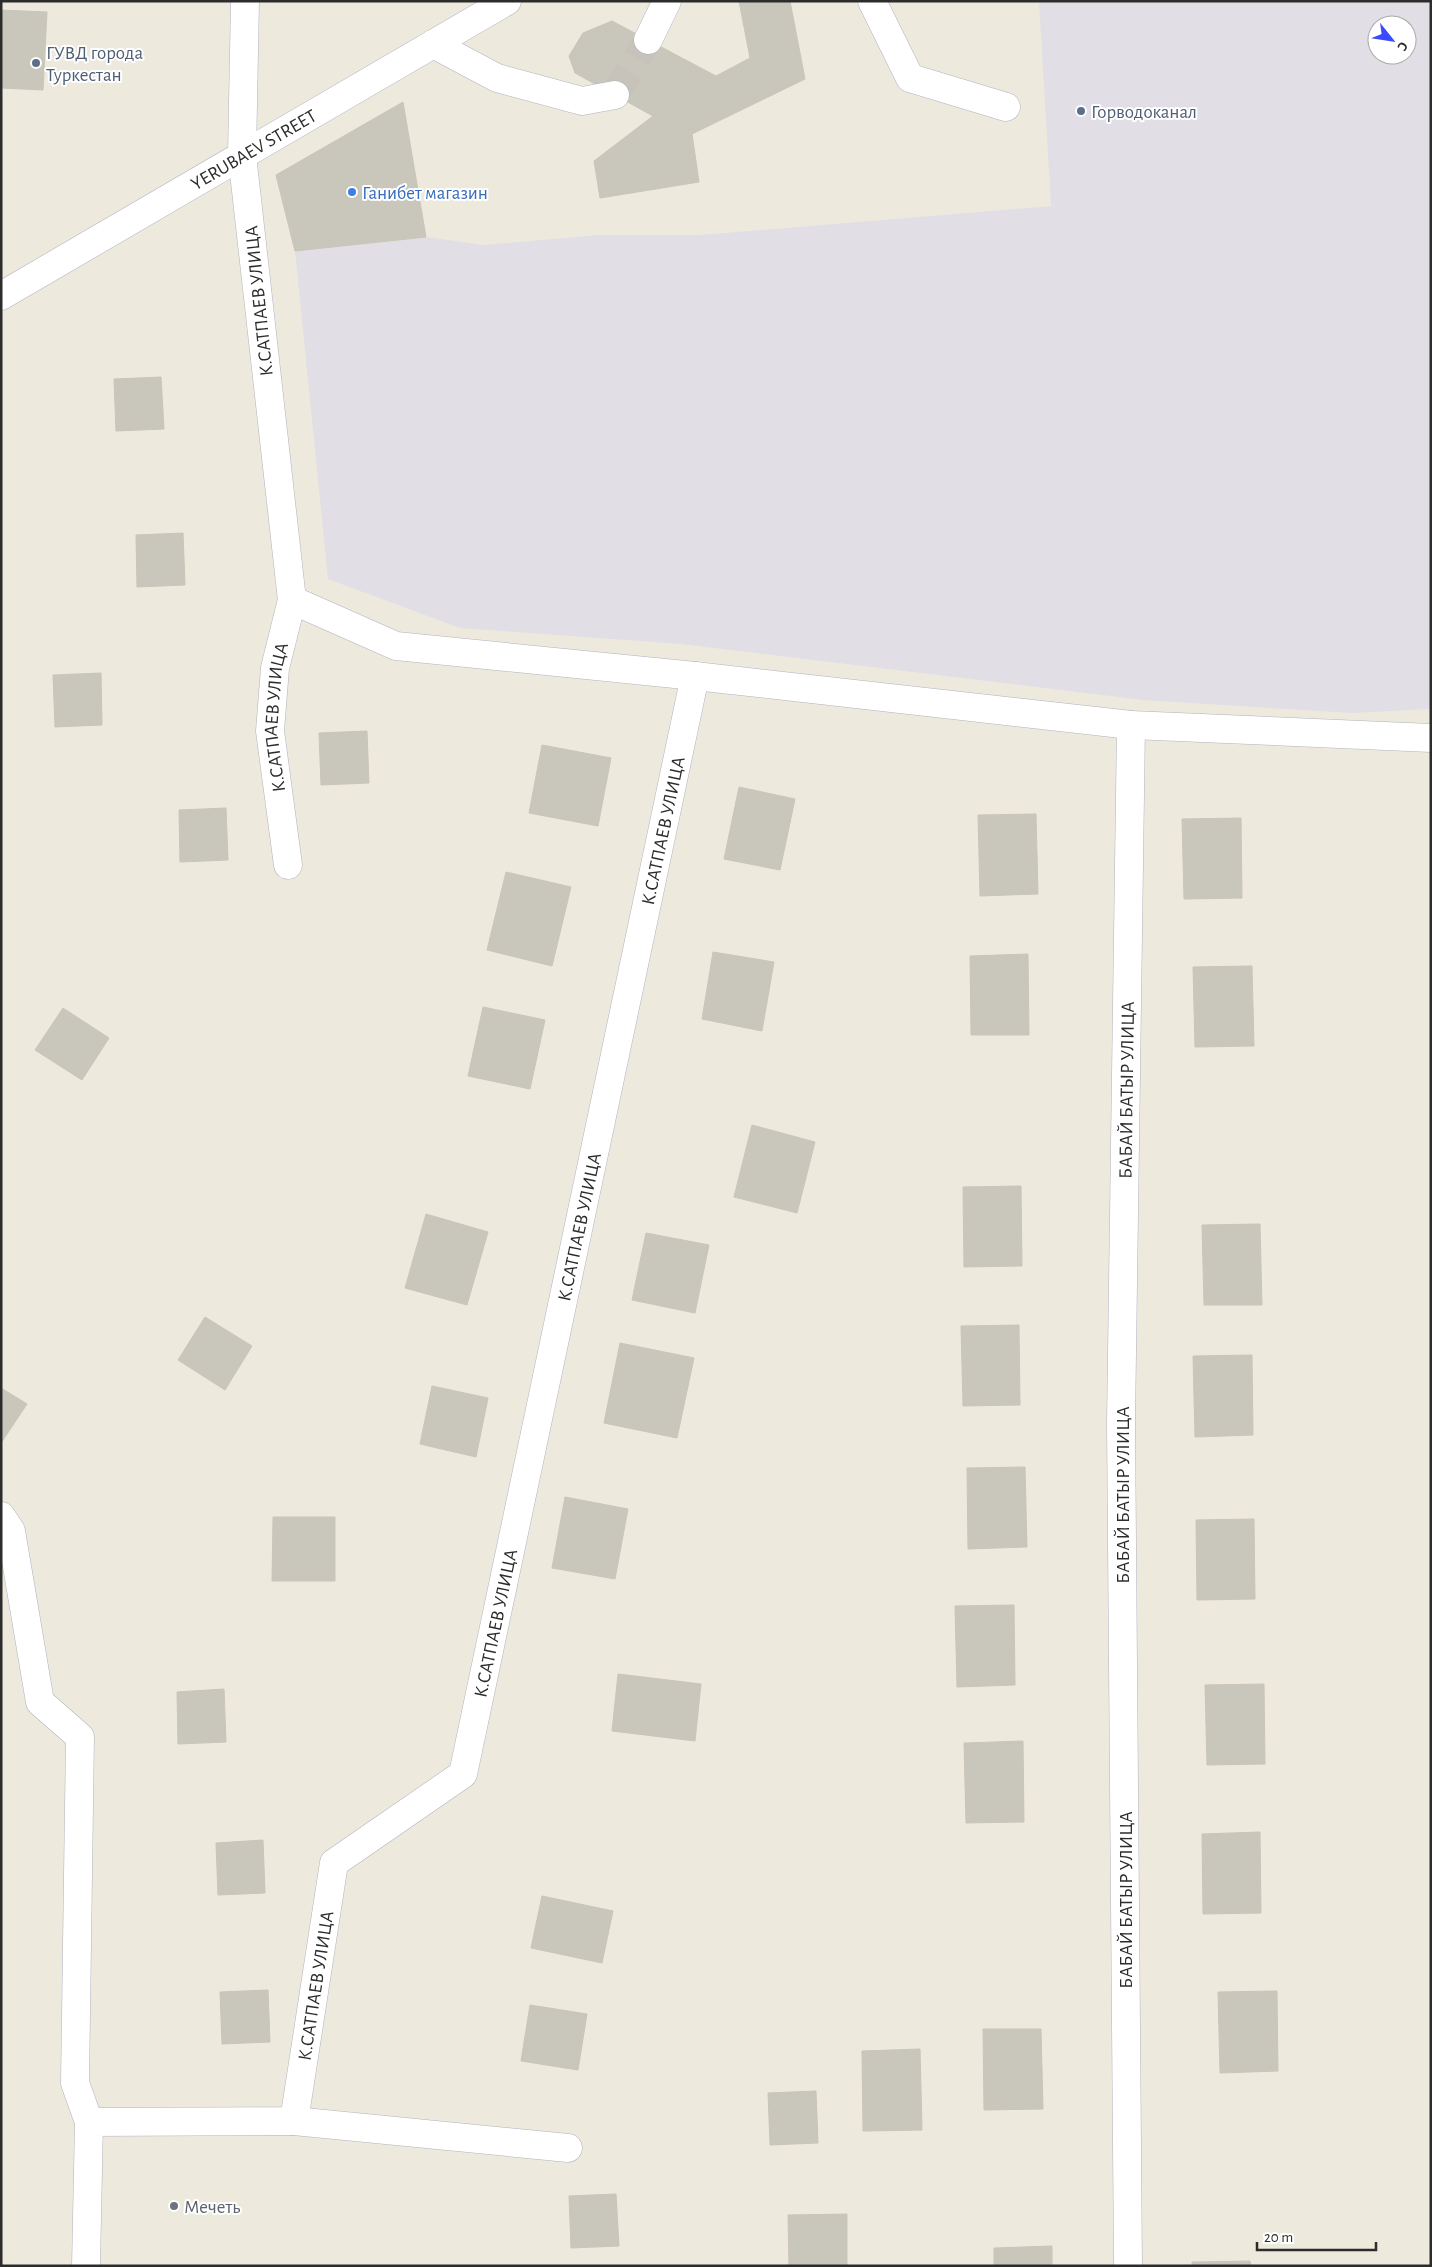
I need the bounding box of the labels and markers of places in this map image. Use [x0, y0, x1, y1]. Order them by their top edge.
place label: ГУВД города Туркестан [46, 44, 143, 85]
marker: ГУВД города Туркестан [30, 57, 42, 69]
place label: Горводоканал [1091, 103, 1197, 122]
marker: Горводоканал [1075, 105, 1087, 117]
place label: Ганибет магазин [362, 184, 488, 203]
marker: Ганибет магазин [346, 186, 358, 198]
place label: Мечеть [184, 2198, 240, 2217]
marker: Мечеть [168, 2200, 180, 2212]

